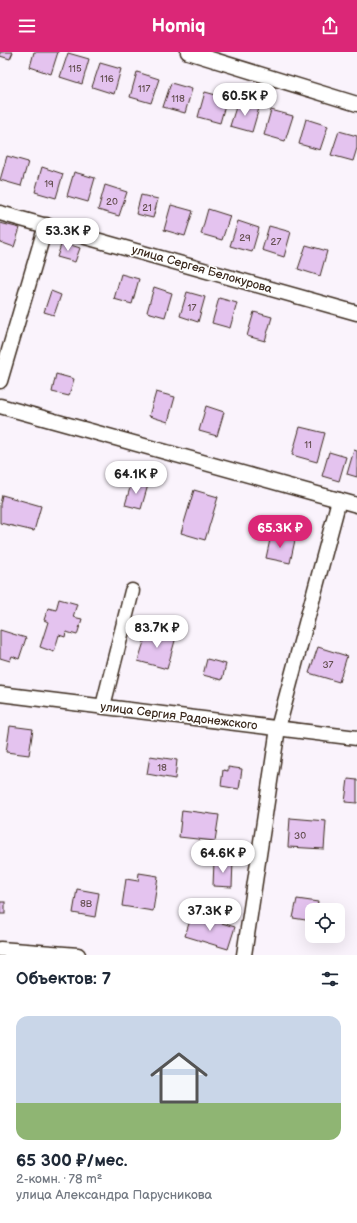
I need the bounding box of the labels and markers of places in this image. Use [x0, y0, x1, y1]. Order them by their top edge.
pin: 60.5K ₽ [208, 83, 282, 117]
pin: 53.3K ₽ [31, 218, 105, 252]
pin: 64.1K ₽ [99, 461, 173, 495]
pin: 65.3K ₽ [243, 515, 317, 549]
pin: 83.7K ₽ [120, 615, 194, 649]
pin: 64.6K ₽ [186, 840, 260, 874]
pin: 37.3K ₽ [173, 898, 247, 932]

